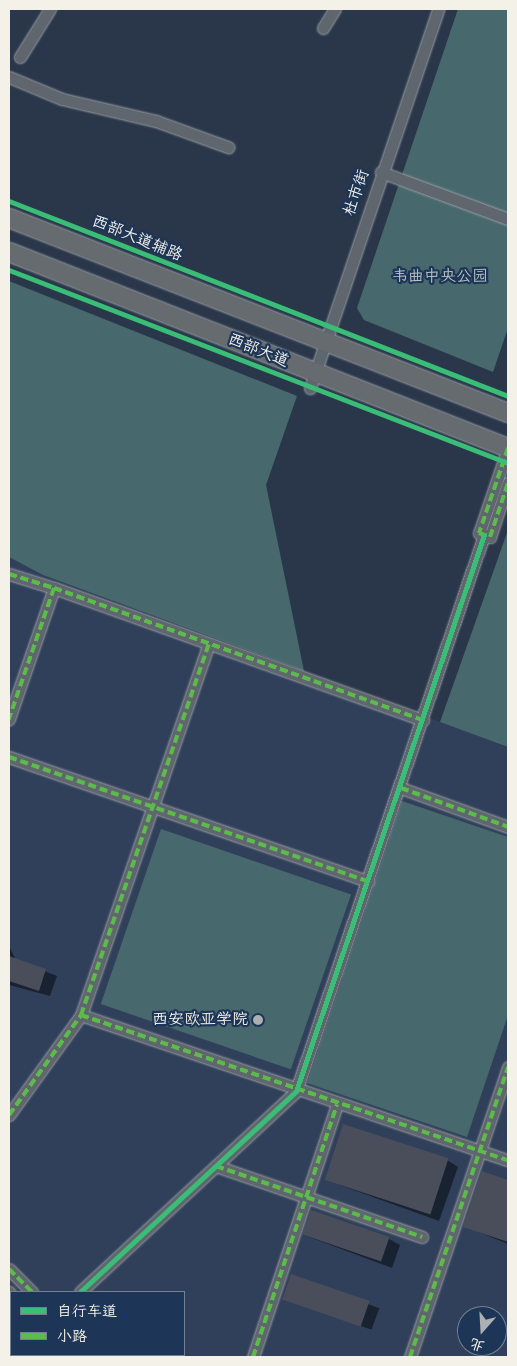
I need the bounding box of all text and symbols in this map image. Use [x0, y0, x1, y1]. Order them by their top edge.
street label: 杜市街 [340, 167, 374, 219]
street label: 西部大道辅路 [89, 212, 185, 266]
park label: 韦曲中央公园 [392, 267, 488, 287]
street label: 西部大道 [225, 330, 291, 372]
place label: 西安欧亚学院 [152, 1010, 248, 1030]
marker: 西安欧亚学院 [252, 1014, 264, 1026]
legend [10, 1291, 185, 1356]
text: 自行车道 [57, 1302, 117, 1321]
north arrow [457, 1306, 507, 1356]
text: 小路 [57, 1327, 87, 1346]
text: 北 [468, 1334, 487, 1355]

